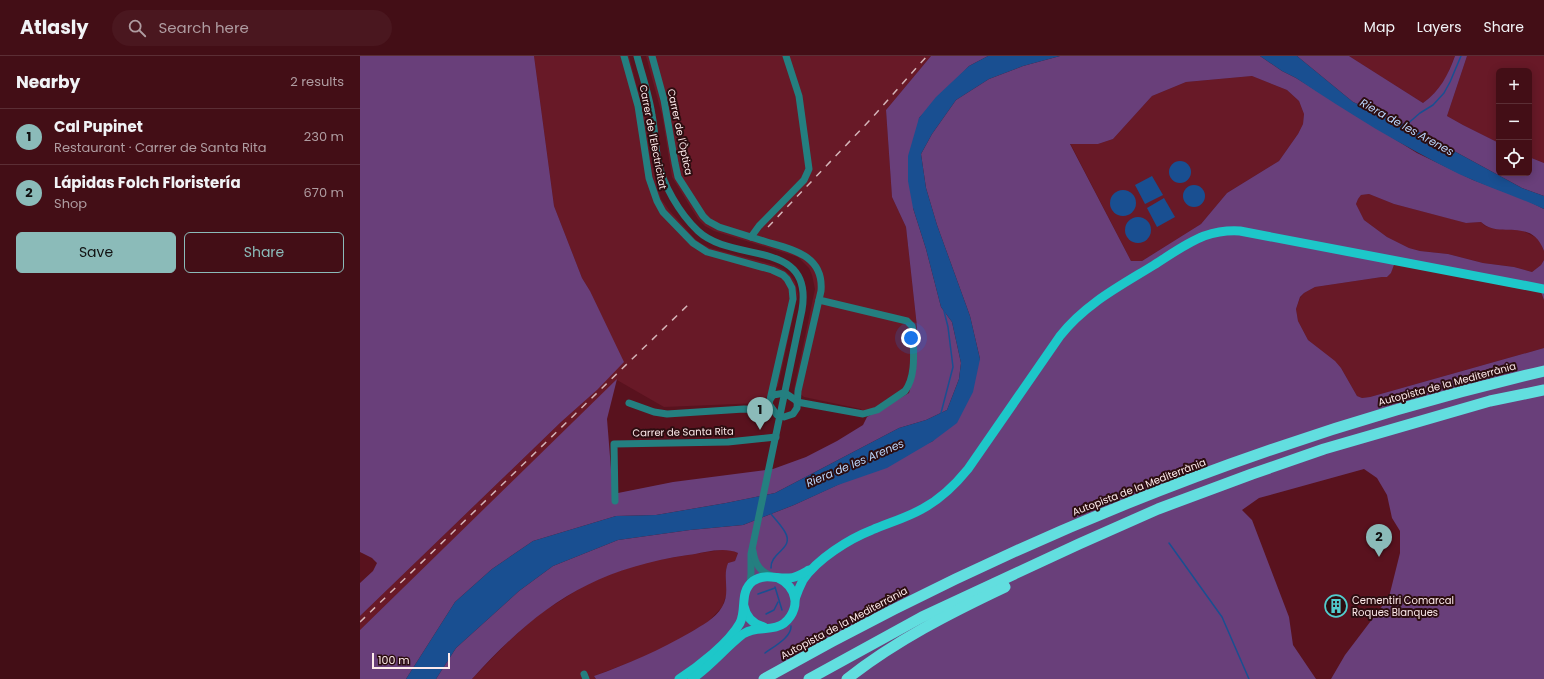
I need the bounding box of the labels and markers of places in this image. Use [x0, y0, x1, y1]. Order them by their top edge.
pin: 1 [747, 397, 773, 430]
pin: 2 [1366, 524, 1392, 557]
building icon: Cementiri Comarcal Roques Blanques [1323, 593, 1349, 619]
place label: Cementiri Comarcal Roques Blanques [1352, 593, 1454, 620]

